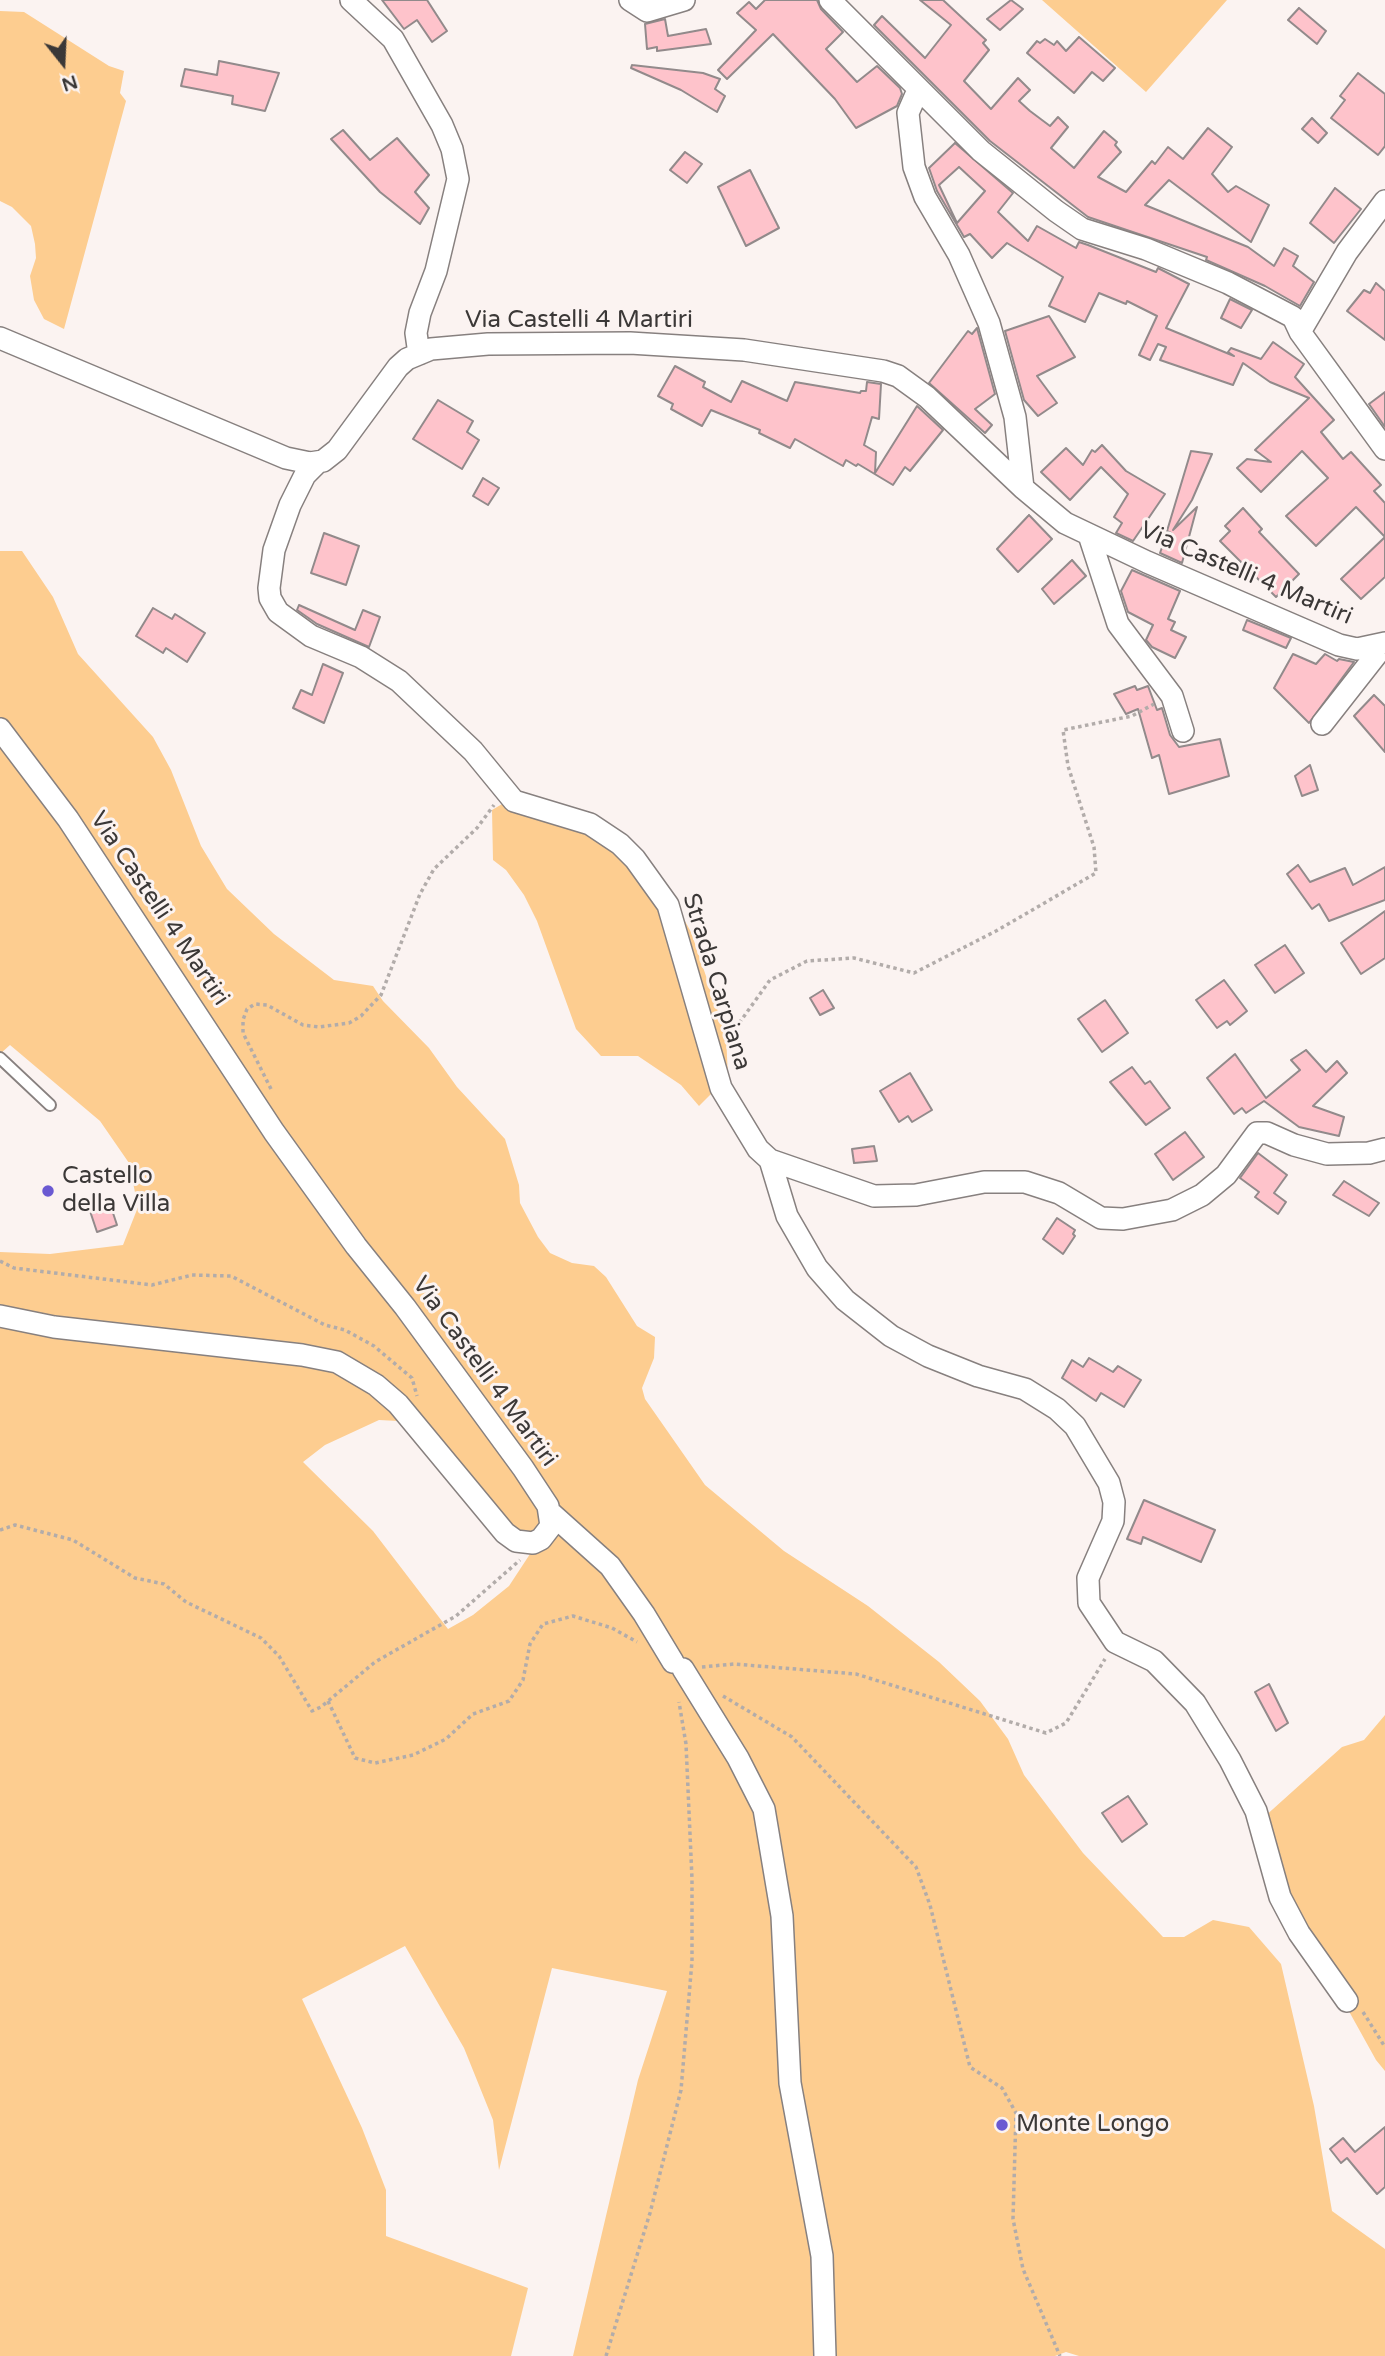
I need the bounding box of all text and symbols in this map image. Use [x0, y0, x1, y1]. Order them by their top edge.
north arrow [28, 28, 98, 98]
text: N [59, 70, 80, 96]
street label: Via Castelli 4 Martiri [465, 307, 693, 335]
street label: Via Castelli 4 Martiri [1135, 516, 1357, 632]
street label: Via Castelli 4 Martiri [83, 806, 235, 1012]
street label: Strada Carpiana [675, 890, 757, 1074]
place label: Castello della Villa [62, 1163, 170, 1219]
marker: Castello della Villa [40, 1183, 56, 1199]
street label: Via Castelli 4 Martiri [405, 1271, 563, 1473]
place label: Monte Longo [1016, 2111, 1169, 2139]
marker: Monte Longo [994, 2117, 1010, 2133]

